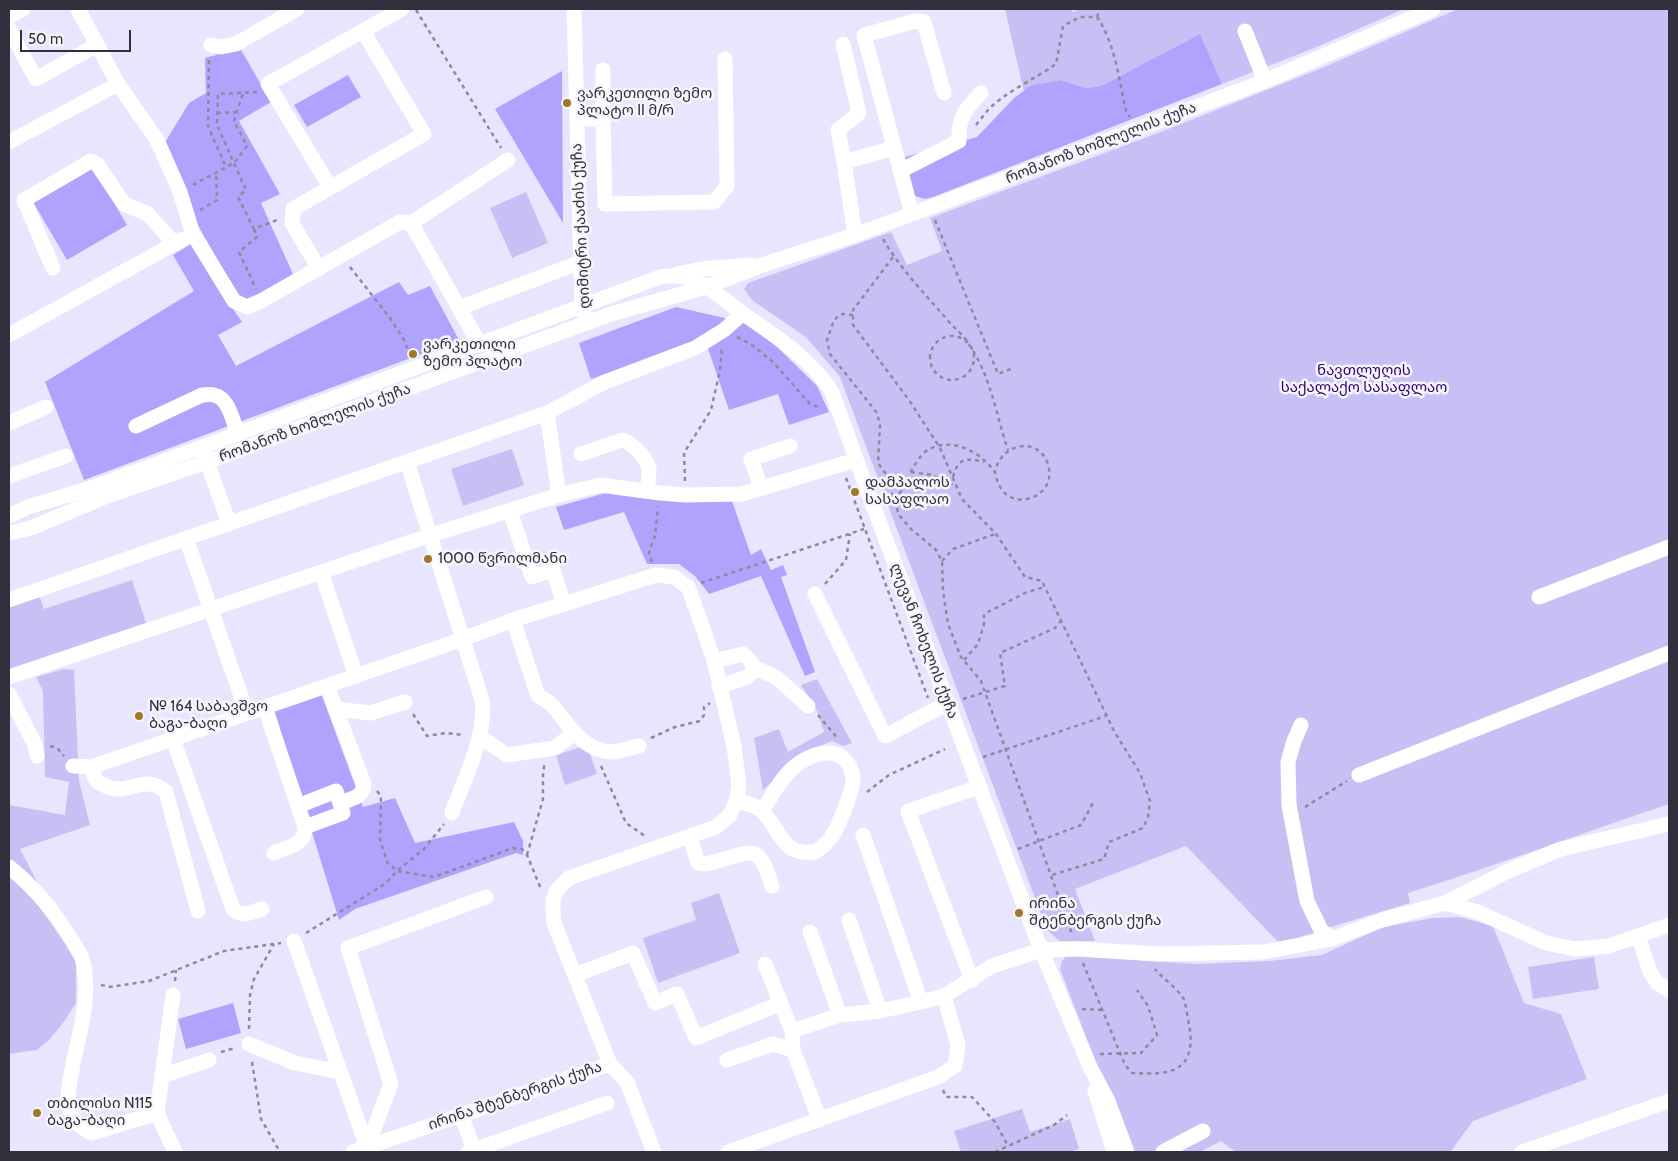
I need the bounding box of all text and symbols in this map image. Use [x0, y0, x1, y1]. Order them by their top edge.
scale bar [22, 20, 134, 52]
text: 50 m [28, 30, 63, 48]
place label: ვარკეთილი ზემო პლატო II მ/რ [577, 85, 712, 120]
marker: ვარკეთილი ზემო პლატო II მ/რ [561, 97, 573, 109]
street label: რომანოზ ხომლელის ქუჩა [1003, 98, 1199, 188]
street label: დიმიტრი ქააძის ქუჩა [568, 143, 594, 309]
place label: ვარკეთილი ზემო პლატო [423, 336, 522, 371]
marker: ვარკეთილი ზემო პლატო [407, 348, 419, 360]
park label: ნავთლუღის საქალაქო სასაფლაო [1281, 362, 1447, 397]
street label: რომანოზ ხომლელის ქუჩა [217, 380, 413, 466]
place label: დამპალოს სასაფლაო [865, 474, 950, 509]
marker: დამპალოს სასაფლაო [849, 486, 861, 498]
place label: 1000 წვრილმანი [438, 550, 567, 568]
marker: 1000 წვრილმანი [422, 553, 434, 565]
street label: ლევან ჩოხელის ქუჩა [886, 561, 962, 721]
place label: № 164 საბავშვო ბაგა-ბაღი [149, 698, 268, 733]
marker: № 164 საბავშვო ბაგა-ბაღი [133, 710, 145, 722]
place label: ირინა შტენბერგის ქუჩა [1029, 895, 1162, 930]
marker: ირინა შტენბერგის ქუჩა [1013, 907, 1025, 919]
street label: ირინა შტენბერგის ქუჩა [426, 1058, 604, 1134]
place label: თბილისი N115 ბაგა-ბაღი [47, 1095, 152, 1130]
marker: თბილისი N115 ბაგა-ბაღი [31, 1107, 43, 1119]

